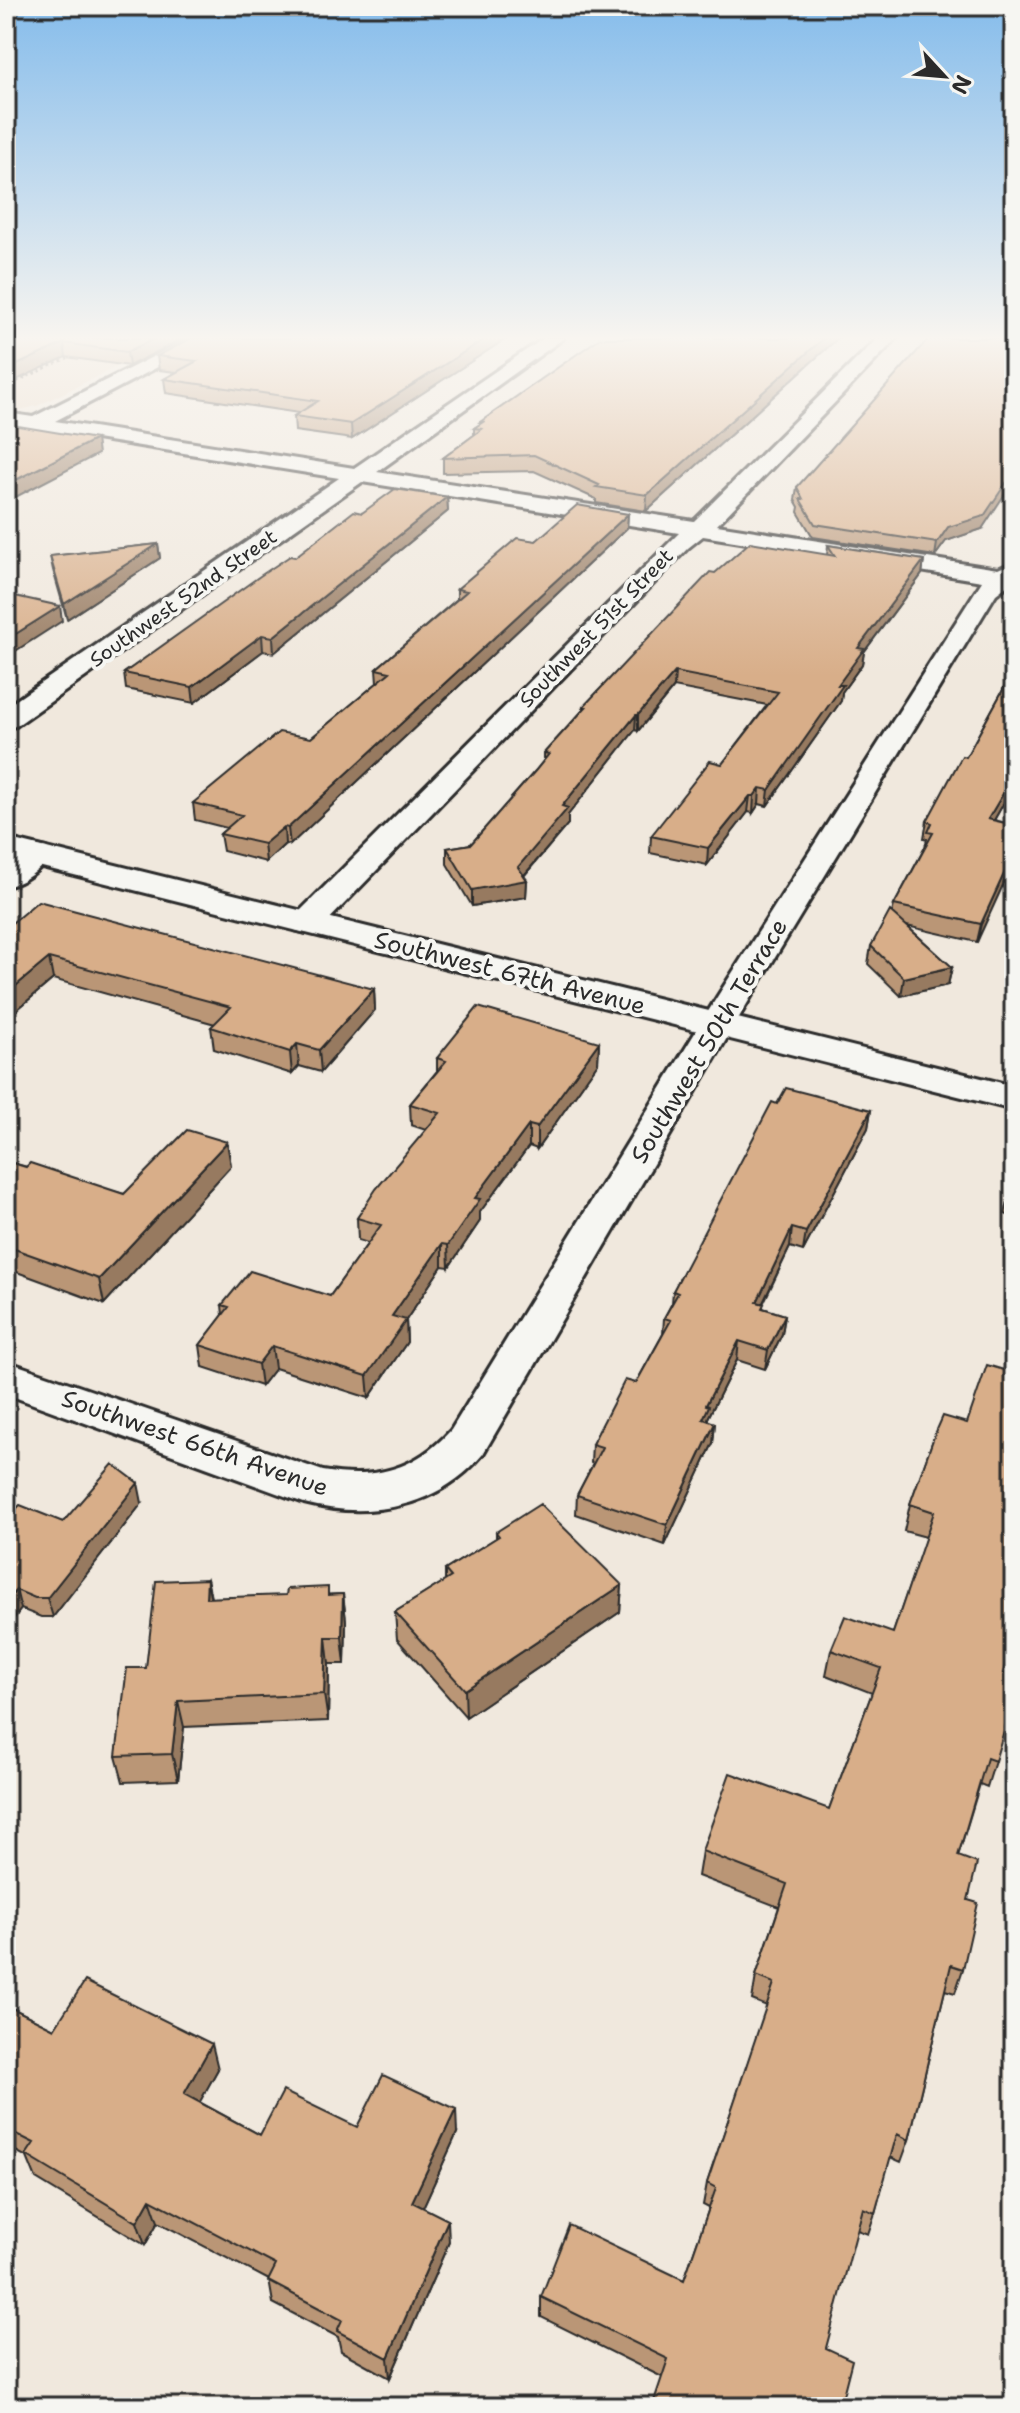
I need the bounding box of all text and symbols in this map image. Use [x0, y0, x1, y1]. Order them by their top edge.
north arrow [904, 36, 984, 116]
text: N [945, 70, 978, 99]
street label: Southwest 52nd Street [84, 523, 282, 673]
street label: Southwest 51st Street [513, 543, 679, 713]
street label: Southwest 50th Terrace [623, 913, 795, 1169]
street label: Southwest 67th Avenue [371, 924, 649, 1022]
street label: Southwest 66th Avenue [57, 1382, 333, 1504]

